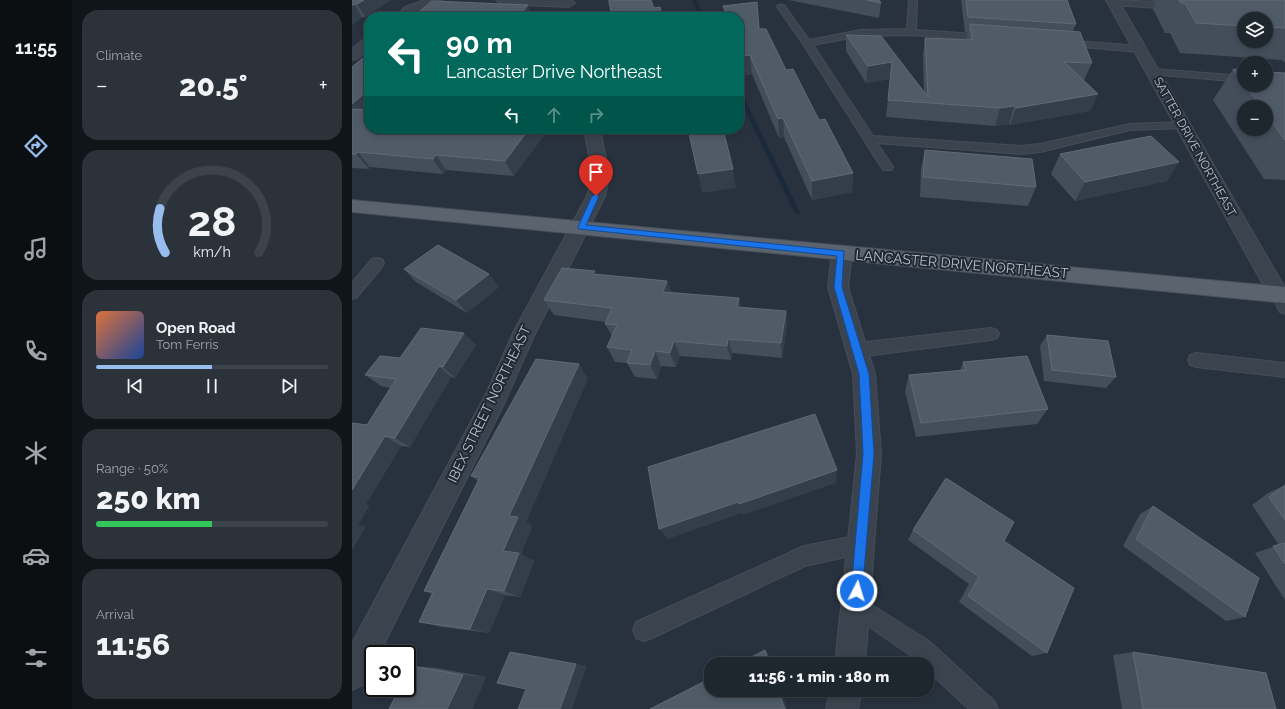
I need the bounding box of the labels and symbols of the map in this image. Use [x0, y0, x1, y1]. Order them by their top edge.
street label: SATTER DRIVE NORTHEAST [1151, 75, 1240, 220]
pin [579, 155, 613, 196]
street label: LANCASTER DRIVE NORTHEAST [855, 247, 1070, 281]
street label: IBEX STREET NORTHEAST [444, 323, 534, 485]
position arrow [836, 570, 878, 612]
speed limit sign: 30 [364, 645, 416, 697]

